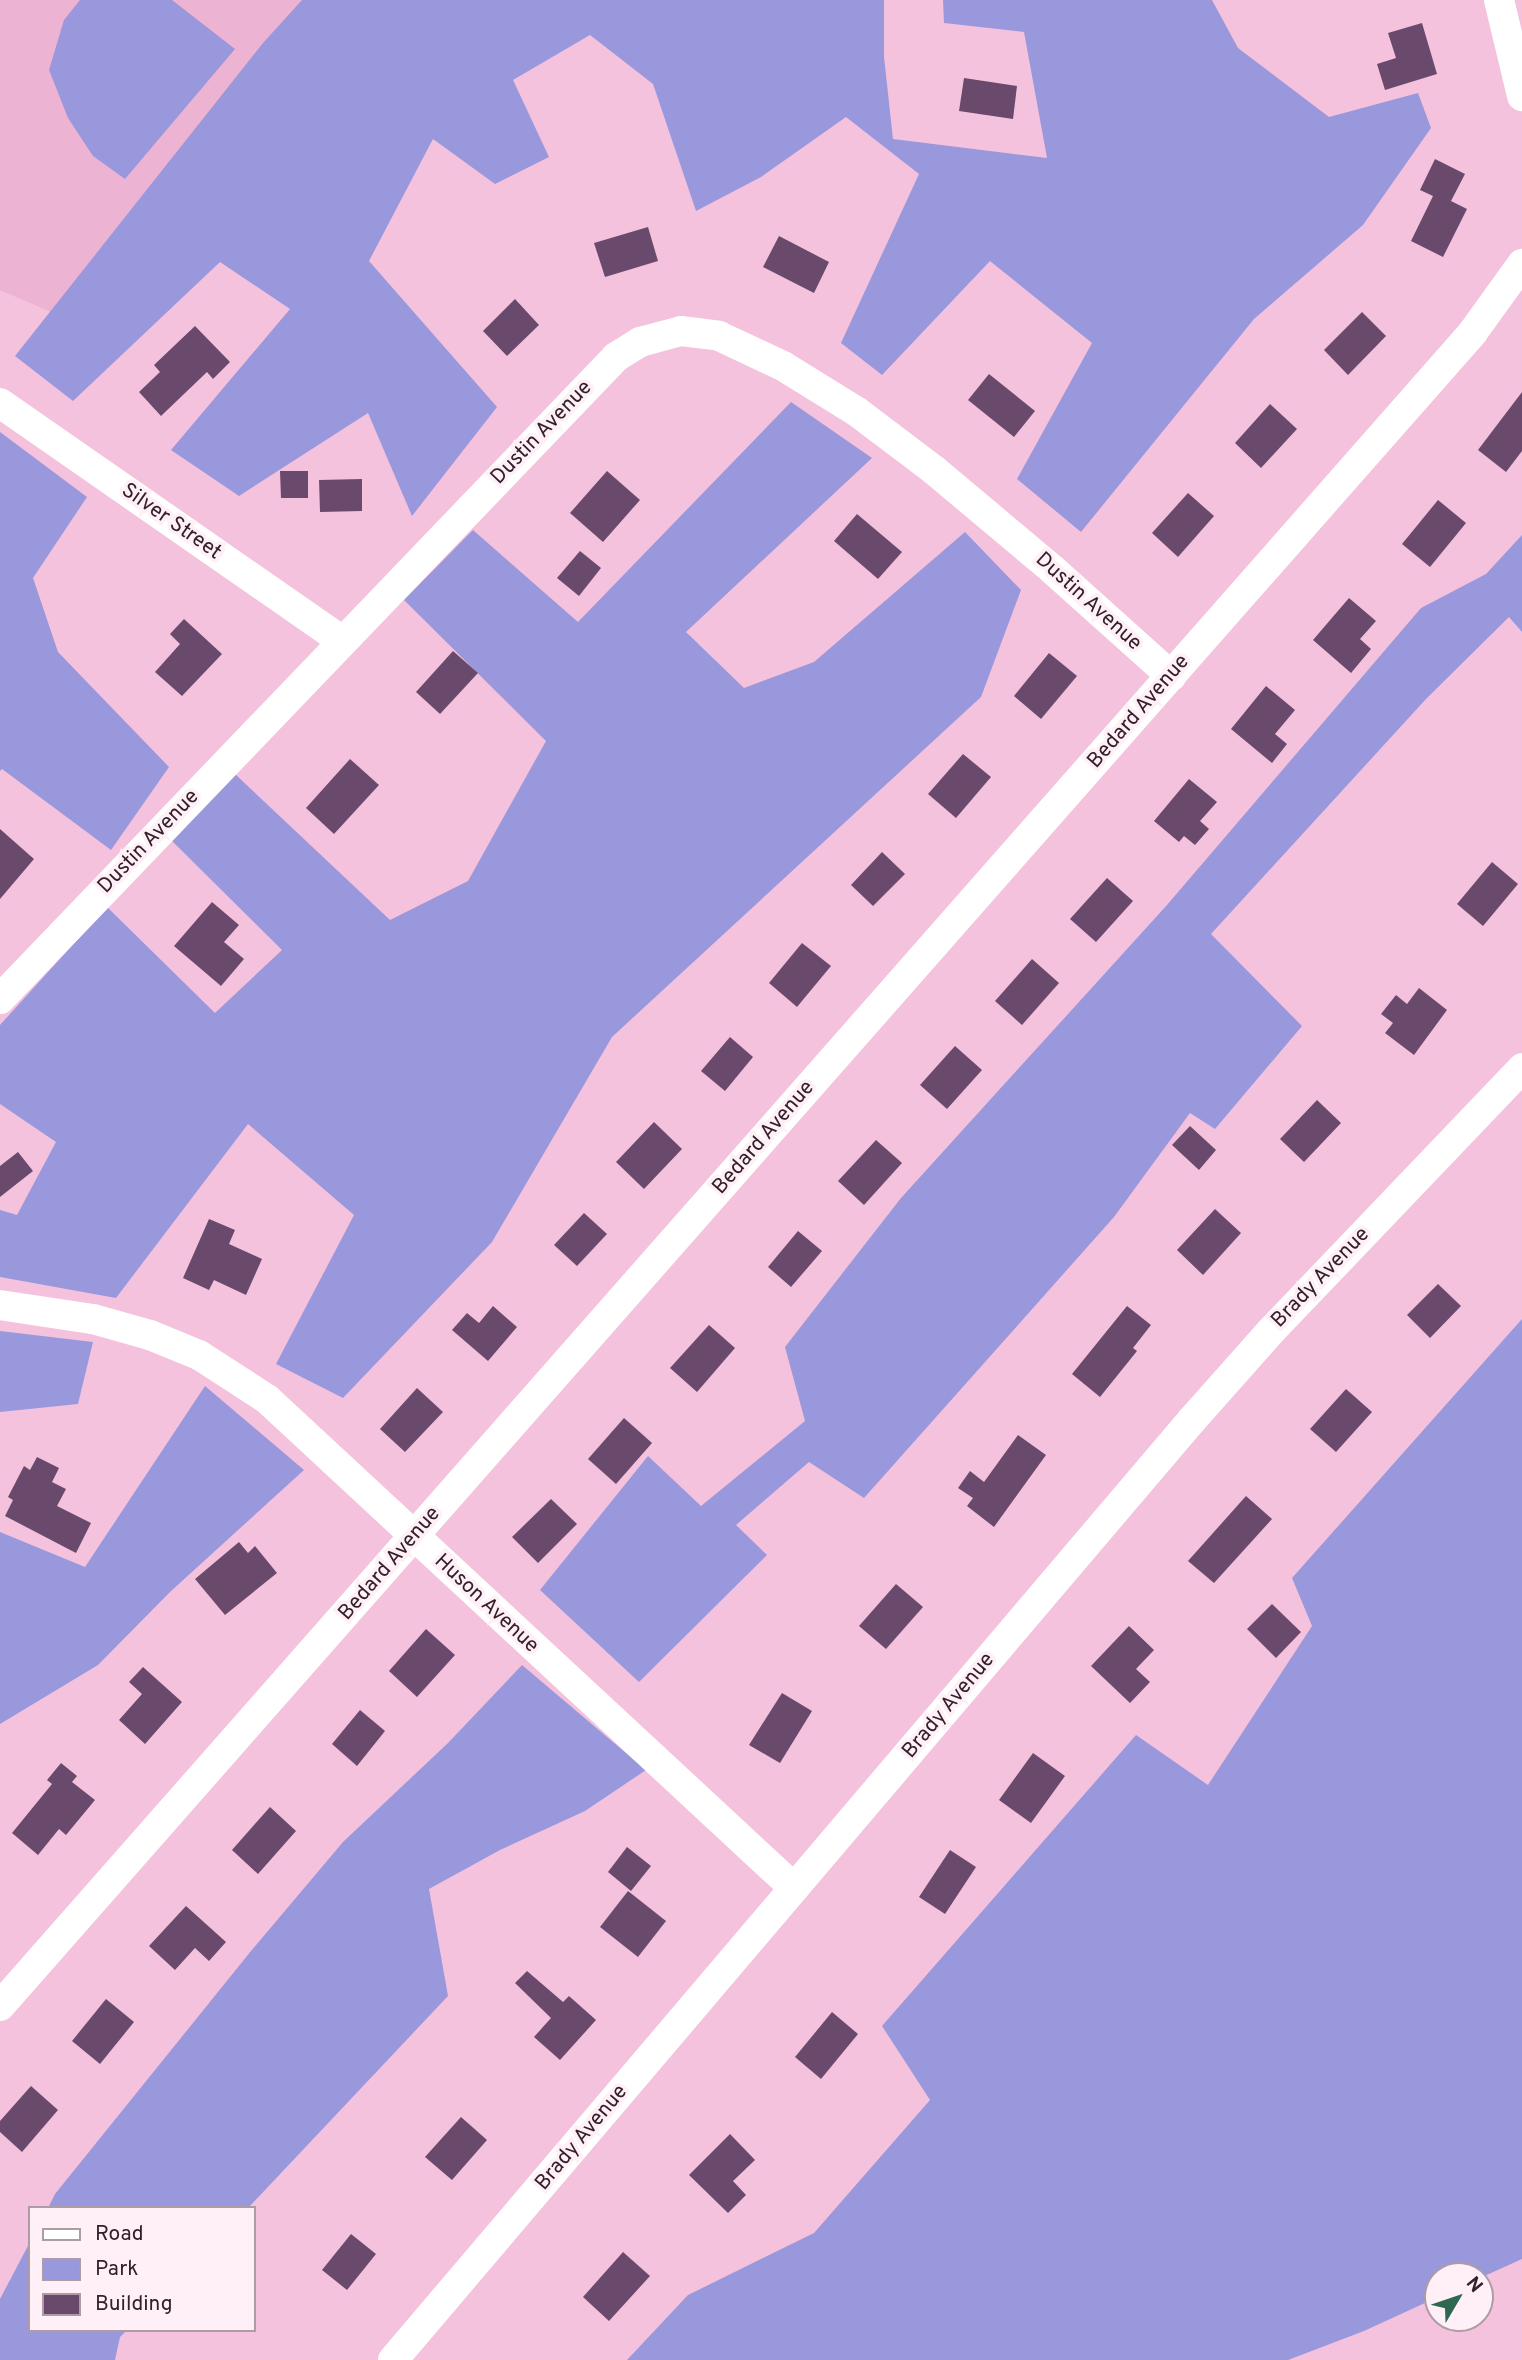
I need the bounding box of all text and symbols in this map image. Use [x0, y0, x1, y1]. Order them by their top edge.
street label: Dustin Avenue [486, 375, 598, 491]
street label: Silver Street [116, 478, 226, 566]
street label: Dustin Avenue [1029, 547, 1147, 657]
street label: Bedard Avenue [1082, 650, 1196, 774]
street label: Dustin Avenue [93, 784, 205, 900]
street label: Bedard Avenue [707, 1076, 821, 1200]
street label: Brady Avenue [1266, 1222, 1376, 1334]
street label: Bedard Avenue [333, 1502, 447, 1626]
street label: Huson Avenue [428, 1549, 544, 1659]
street label: Brady Avenue [897, 1648, 1001, 1764]
street label: Brady Avenue [530, 2080, 634, 2196]
legend [28, 2206, 256, 2332]
text: Road [95, 2221, 144, 2248]
text: Park [95, 2256, 138, 2283]
north arrow [1424, 2262, 1494, 2332]
text: N [1460, 2272, 1487, 2298]
text: Building [95, 2291, 173, 2318]

